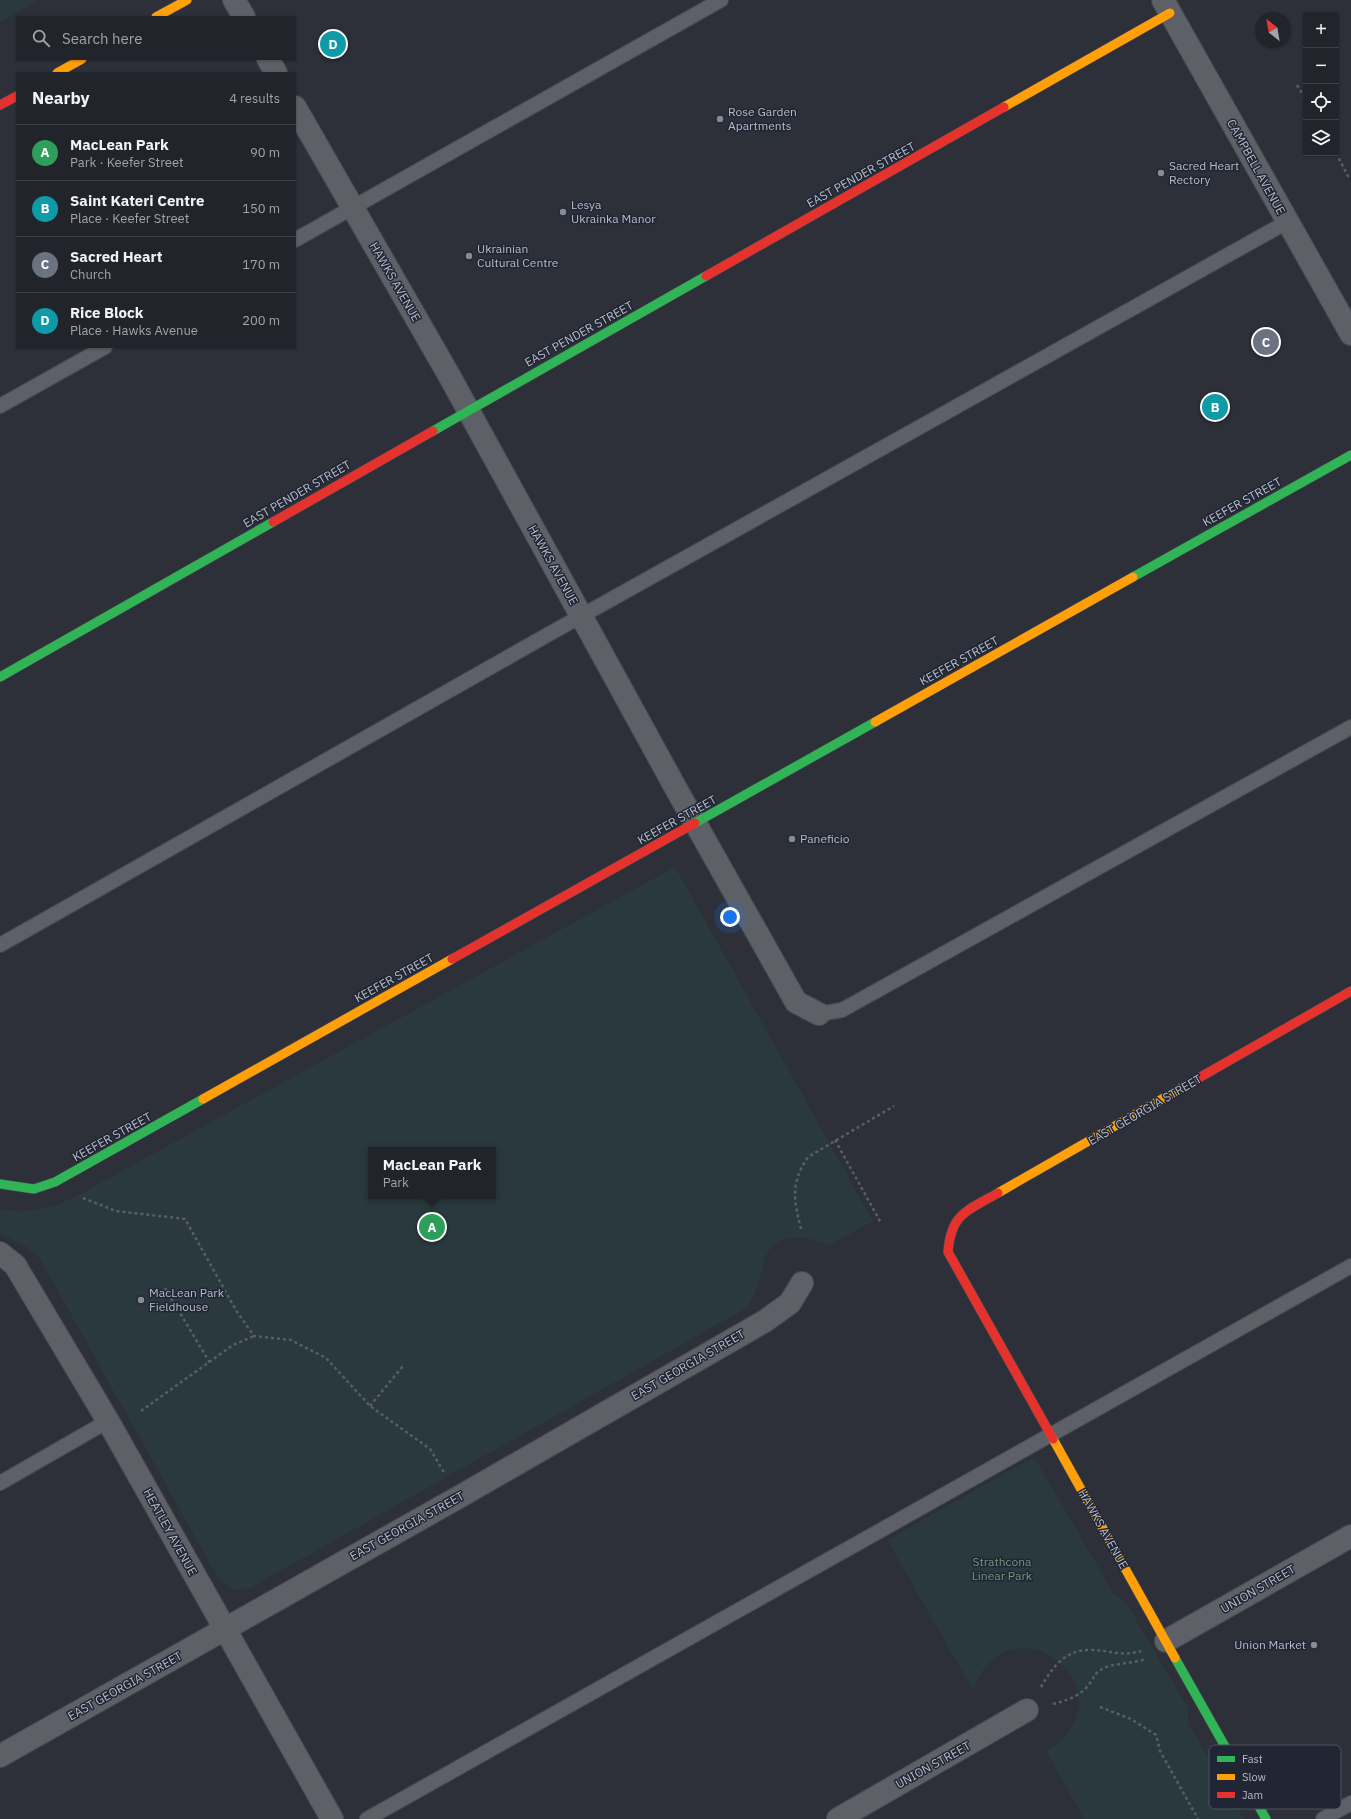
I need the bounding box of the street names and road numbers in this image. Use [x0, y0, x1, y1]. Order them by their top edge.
street label: CAMPBELL AVENUE [1224, 116, 1289, 217]
street label: EAST PENDER STREET [804, 138, 918, 211]
street label: HAWKS AVENUE [367, 239, 424, 324]
street label: EAST PENDER STREET [522, 297, 636, 370]
street label: EAST PENDER STREET [240, 457, 353, 530]
street label: KEEFER STREET [1200, 474, 1284, 529]
street label: HAWKS AVENUE [525, 522, 582, 607]
street label: KEEFER STREET [917, 633, 1001, 688]
street label: KEEFER STREET [635, 792, 719, 847]
street label: KEEFER STREET [352, 950, 436, 1005]
street label: EAST GEORGIA STREET [1085, 1071, 1204, 1148]
street label: KEEFER STREET [70, 1109, 154, 1164]
street label: EAST GEORGIA STREET [628, 1326, 747, 1403]
street label: HEATLEY AVENUE [140, 1486, 201, 1578]
street label: HAWKS AVENUE [1075, 1486, 1132, 1571]
street label: EAST GEORGIA STREET [347, 1488, 467, 1563]
street label: UNION STREET [1218, 1561, 1298, 1616]
street label: EAST GEORGIA STREET [65, 1648, 185, 1723]
street label: UNION STREET [893, 1738, 973, 1791]

